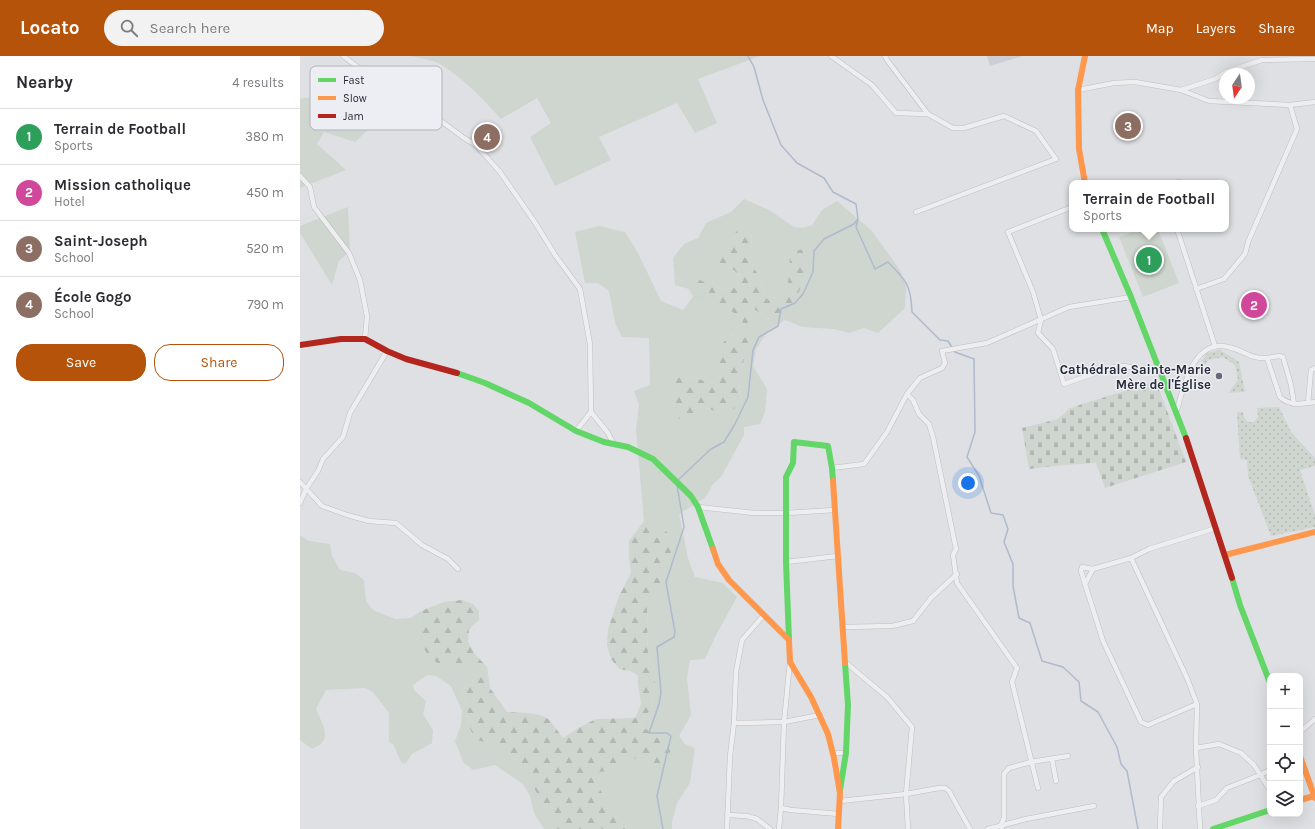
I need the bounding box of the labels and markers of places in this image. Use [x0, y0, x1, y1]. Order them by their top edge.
pin: 3 [1115, 111, 1141, 141]
pin: 4 [474, 122, 500, 152]
pin: 1 [1136, 245, 1162, 275]
pin: 2 [1241, 290, 1267, 320]
place label: Cathédrale Sainte-Marie Mère de l'Église [1060, 362, 1211, 392]
marker: Cathédrale Sainte-Marie Mère de l'Église [1214, 371, 1224, 381]

